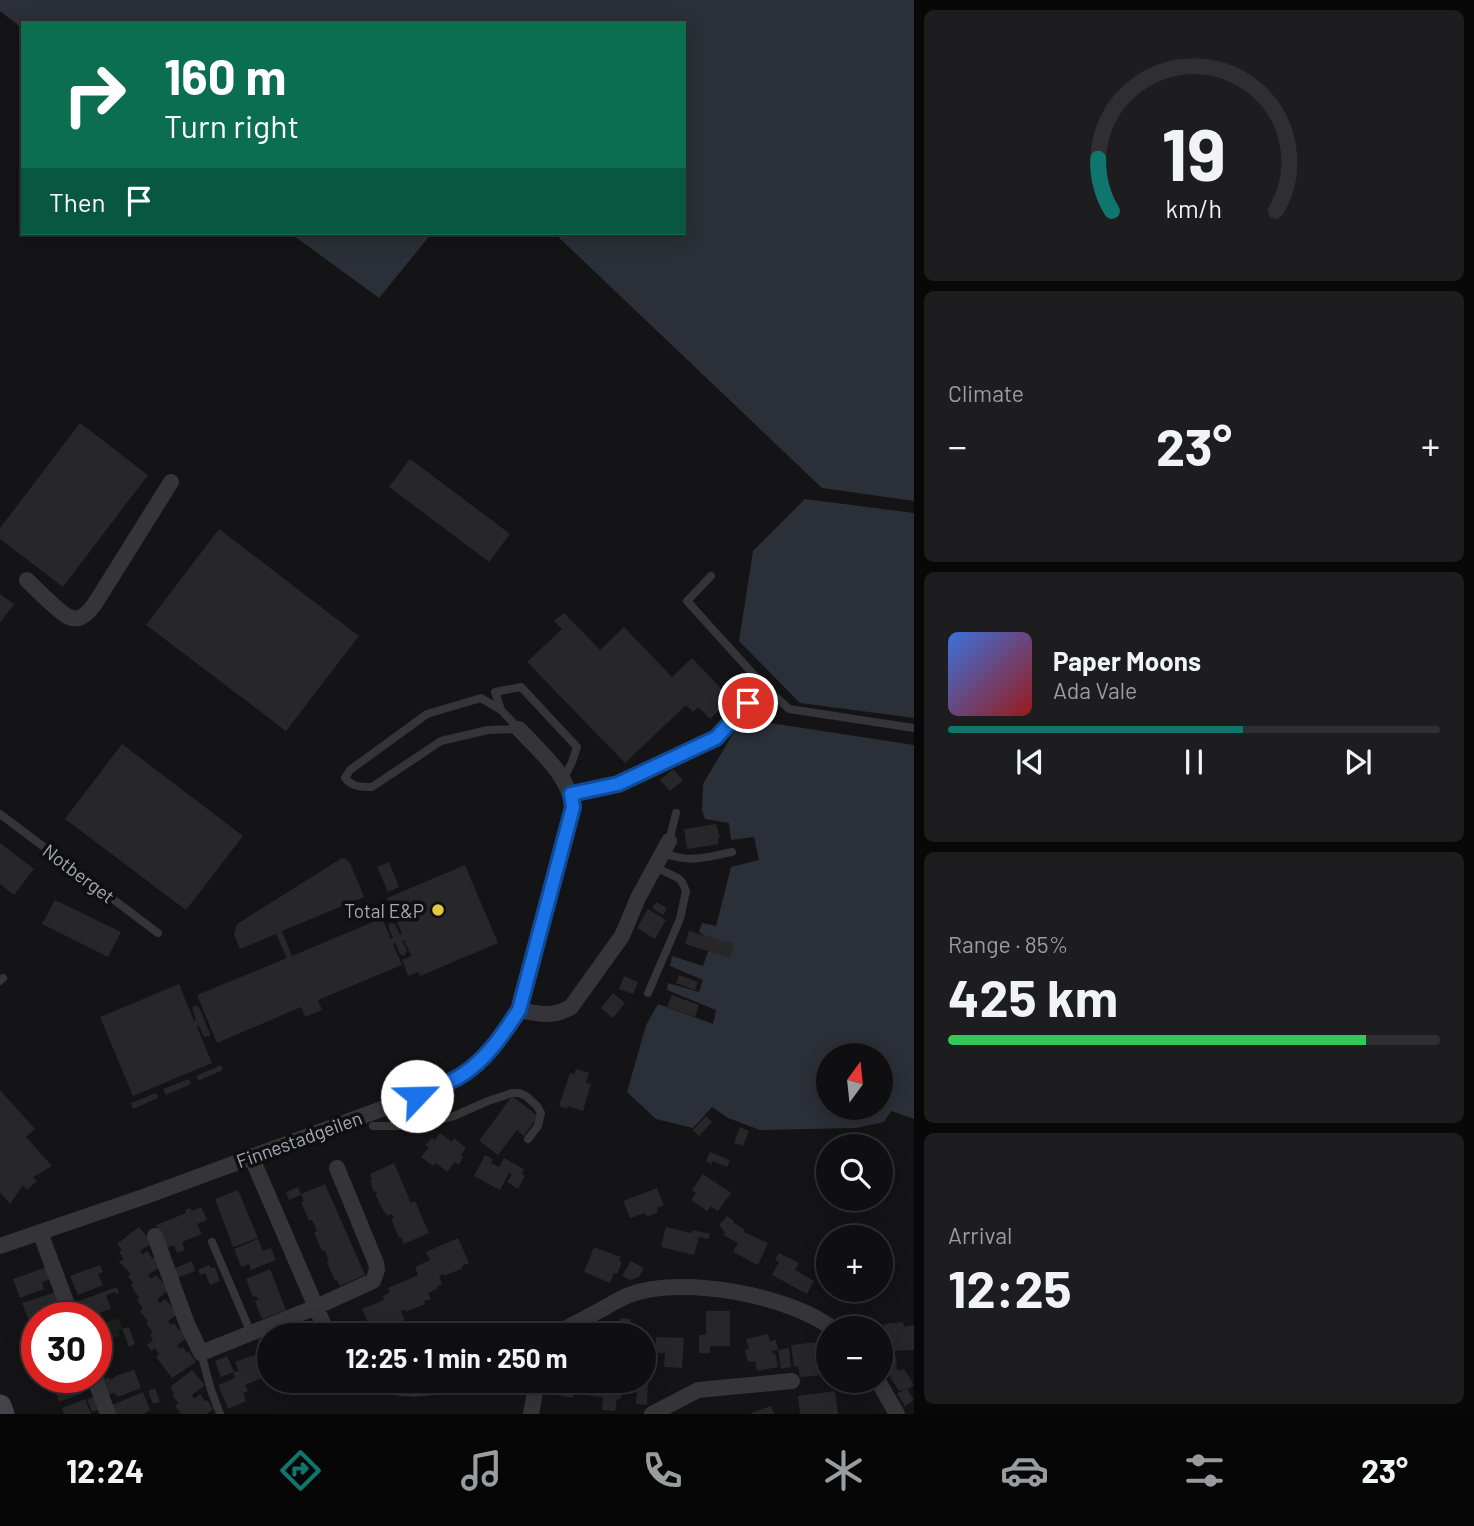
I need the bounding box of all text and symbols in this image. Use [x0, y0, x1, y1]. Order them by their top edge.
text: 160 m [164, 46, 286, 105]
icon: right [49, 49, 140, 140]
text: Turn right [164, 106, 299, 144]
text: 19 [1162, 109, 1226, 197]
icon: arrive [120, 182, 158, 220]
text: Then [49, 186, 106, 217]
text: km/h [1166, 193, 1222, 223]
text: Climate [948, 379, 1024, 407]
text: 23° [1156, 414, 1232, 476]
text: − [948, 422, 967, 468]
text: + [1421, 422, 1440, 468]
text: Paper Moons [1053, 645, 1201, 676]
pin [718, 673, 778, 733]
text: Ada Vale [1053, 676, 1137, 704]
icon: arrive [729, 684, 767, 722]
icon: previous [1011, 743, 1049, 781]
icon: pause [1175, 743, 1213, 781]
icon: next [1339, 743, 1377, 781]
street label: Notberget [38, 838, 120, 908]
place label: Total E&P [344, 899, 424, 922]
marker: Total E&P [430, 902, 446, 918]
text: Range · 85% [948, 930, 1068, 958]
text: 425 km [948, 965, 1118, 1027]
north arrow [816, 1043, 892, 1120]
map controls [816, 1043, 893, 1393]
position arrow [380, 1059, 454, 1133]
street label: Finnestadgeilen [233, 1106, 365, 1172]
button: search [816, 1134, 893, 1211]
text: Arrival [948, 1221, 1012, 1249]
button: + [816, 1225, 893, 1302]
text: 12:25 [948, 1256, 1072, 1318]
speed limit sign: 30 [21, 1302, 112, 1393]
button: − [816, 1316, 893, 1393]
text: 12:25 · 1 min · 250 m [345, 1342, 568, 1373]
icon: directions [276, 1446, 325, 1495]
icon: music [457, 1446, 506, 1495]
icon: phone [638, 1446, 687, 1495]
icon: climate [819, 1446, 868, 1495]
icon: car [1000, 1446, 1049, 1495]
icon: filters [1180, 1446, 1229, 1495]
text: 12:24 [66, 1451, 144, 1489]
text: 23° [1361, 1451, 1408, 1489]

